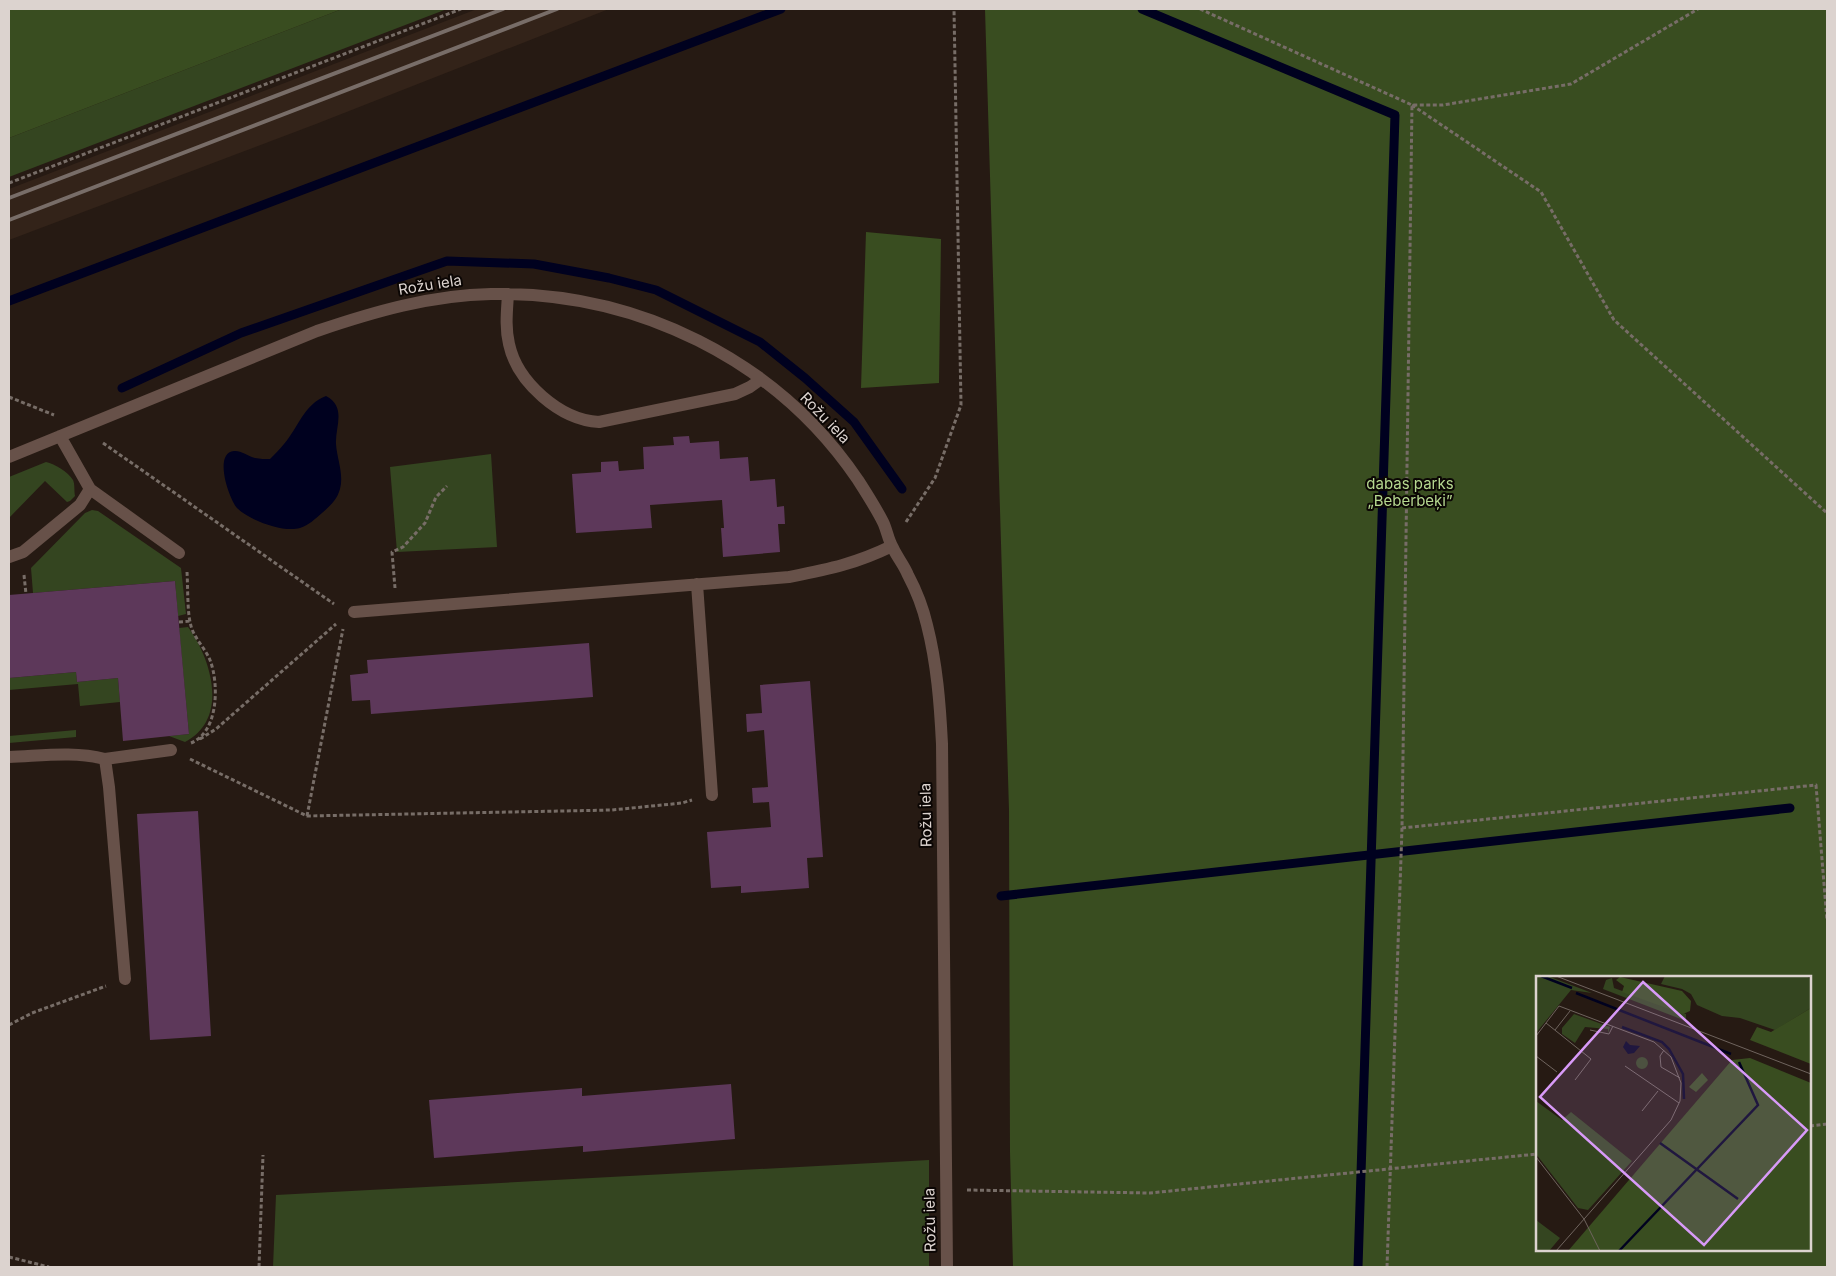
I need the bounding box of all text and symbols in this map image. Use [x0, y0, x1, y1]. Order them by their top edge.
street label: Rožu iela [397, 270, 463, 299]
street label: Rožu iela [796, 388, 854, 447]
park label: dabas parks „Beberbeķi” [1366, 474, 1454, 510]
street label: Rožu iela [915, 783, 936, 847]
inset map [1536, 976, 1811, 1251]
street label: Rožu iela [919, 1188, 940, 1252]

